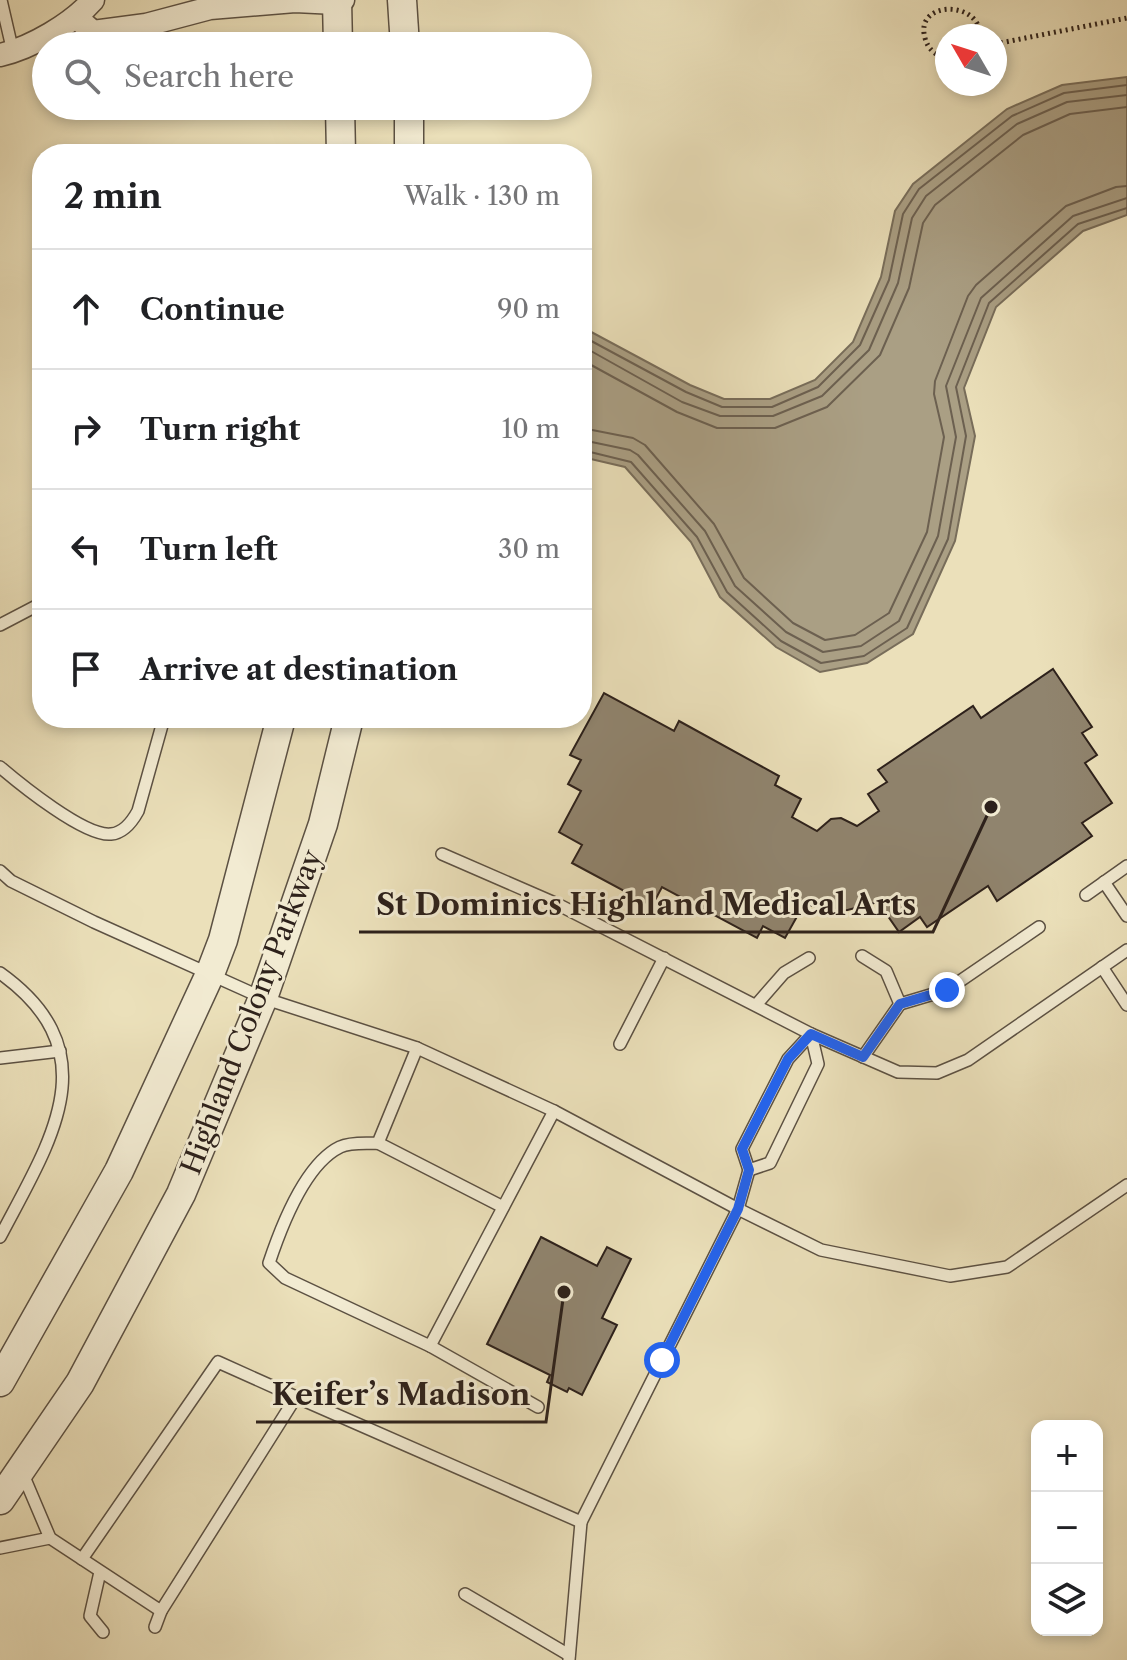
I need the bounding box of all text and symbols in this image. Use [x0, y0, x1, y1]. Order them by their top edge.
north arrow [935, 24, 1007, 96]
search box [32, 32, 592, 120]
icon: search [60, 54, 104, 98]
text: Search here [124, 58, 294, 95]
text: 2 min [64, 175, 162, 217]
text: Walk · 130 m [404, 180, 560, 212]
icon: ahead [64, 287, 108, 331]
text: Continue [140, 291, 285, 328]
text: 90 m [497, 293, 560, 325]
icon: right [64, 407, 108, 451]
text: Turn right [140, 411, 300, 448]
text: 10 m [501, 413, 560, 445]
icon: left [64, 527, 108, 571]
text: Turn left [140, 531, 277, 568]
text: 30 m [498, 533, 560, 565]
icon: arrive [64, 647, 108, 691]
text: Arrive at destination [140, 651, 458, 688]
street label: Highland Colony Parkway [173, 844, 329, 1179]
callout: St Dominics Highland Medical Arts [359, 878, 933, 932]
text: St Dominics Highland Medical Arts [376, 886, 916, 923]
route end [929, 972, 965, 1008]
route start [644, 1342, 680, 1378]
callout: Keifer’s Madison [256, 1368, 546, 1422]
text: Keifer’s Madison [272, 1376, 531, 1413]
map controls [1031, 1420, 1103, 1636]
button: + [1031, 1420, 1103, 1492]
button: − [1031, 1492, 1103, 1564]
button: layers [1031, 1564, 1103, 1636]

